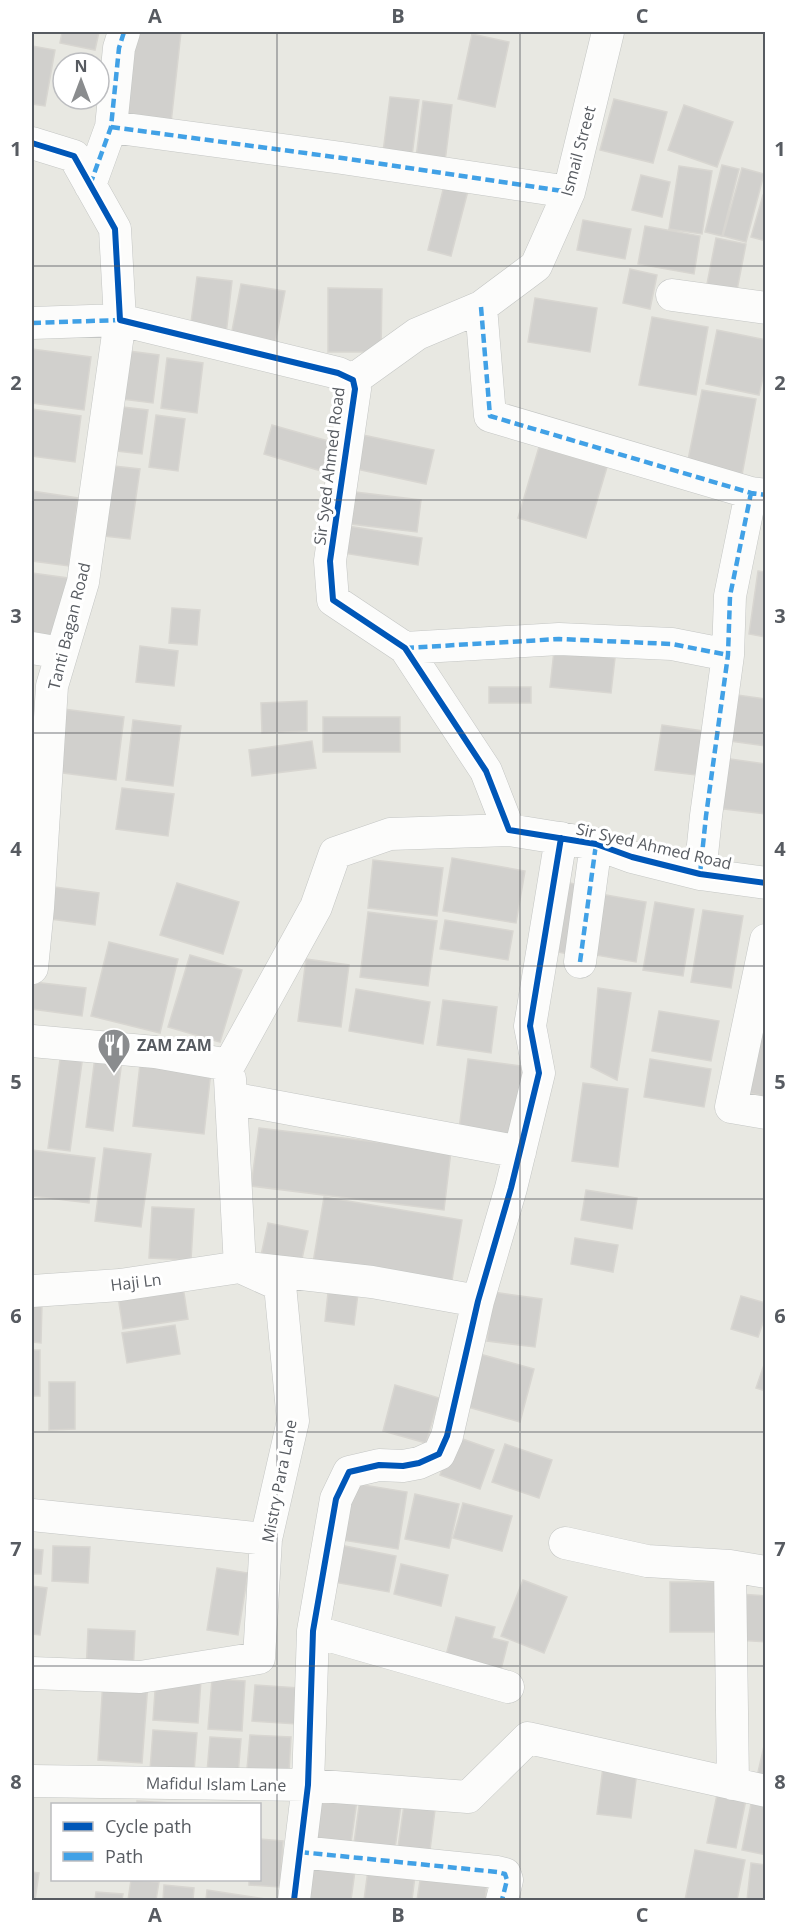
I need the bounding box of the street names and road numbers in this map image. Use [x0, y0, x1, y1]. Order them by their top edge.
street label: Ismail Street [555, 103, 601, 199]
street label: Sir Syed Ahmed Road [308, 386, 350, 546]
street label: Tanti Bagan Road [43, 560, 95, 692]
street label: Sir Syed Ahmed Road [574, 817, 734, 875]
street label: Haji Ln [109, 1268, 163, 1296]
street label: Mistry Para Lane [256, 1418, 302, 1544]
street label: Mafidul Islam Lane [146, 1772, 286, 1796]

